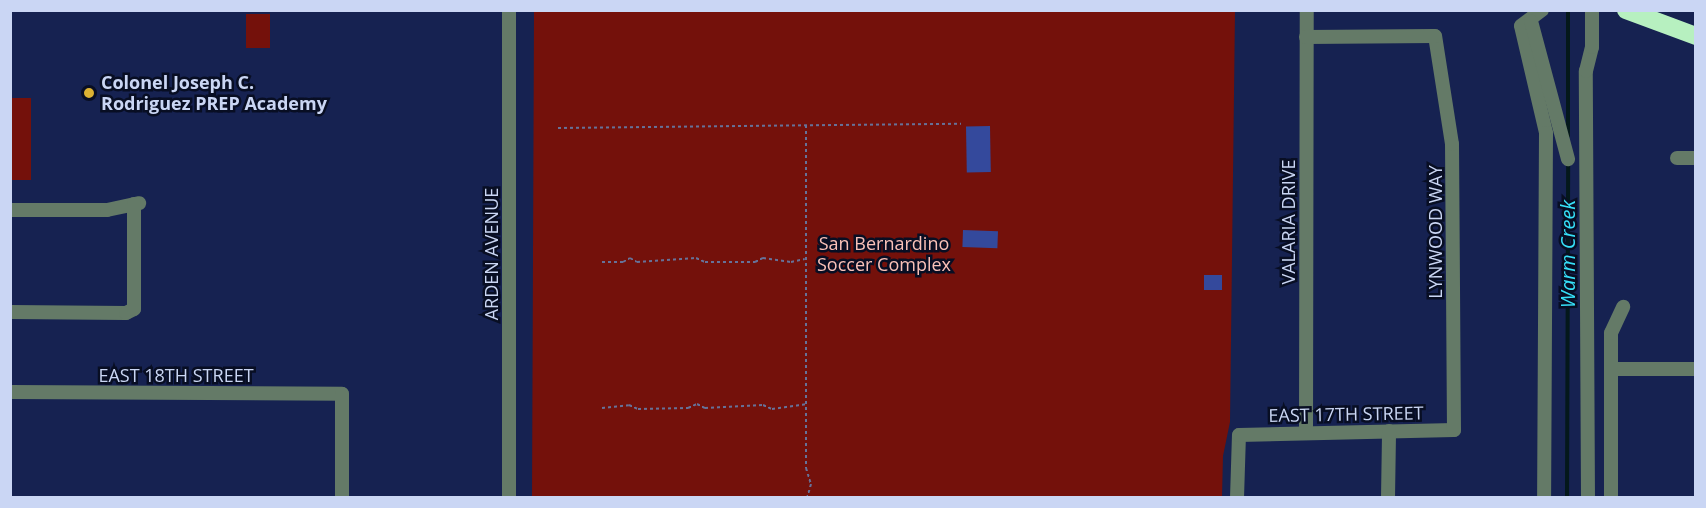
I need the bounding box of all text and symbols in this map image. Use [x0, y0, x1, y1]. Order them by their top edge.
place label: Colonel Joseph C. Rodriguez PREP Academy [101, 72, 327, 115]
marker: Colonel Joseph C. Rodriguez PREP Academy [82, 86, 96, 100]
street label: VALARIA DRIVE [1277, 159, 1299, 285]
street label: LYNWOOD WAY [1424, 165, 1446, 299]
street label: ARDEN AVENUE [480, 188, 502, 320]
water label: Warm Creek [1555, 200, 1579, 308]
park label: San Bernardino Soccer Complex [817, 233, 951, 276]
street label: EAST 18TH STREET [98, 364, 254, 386]
street label: EAST 17TH STREET [1268, 402, 1424, 426]

